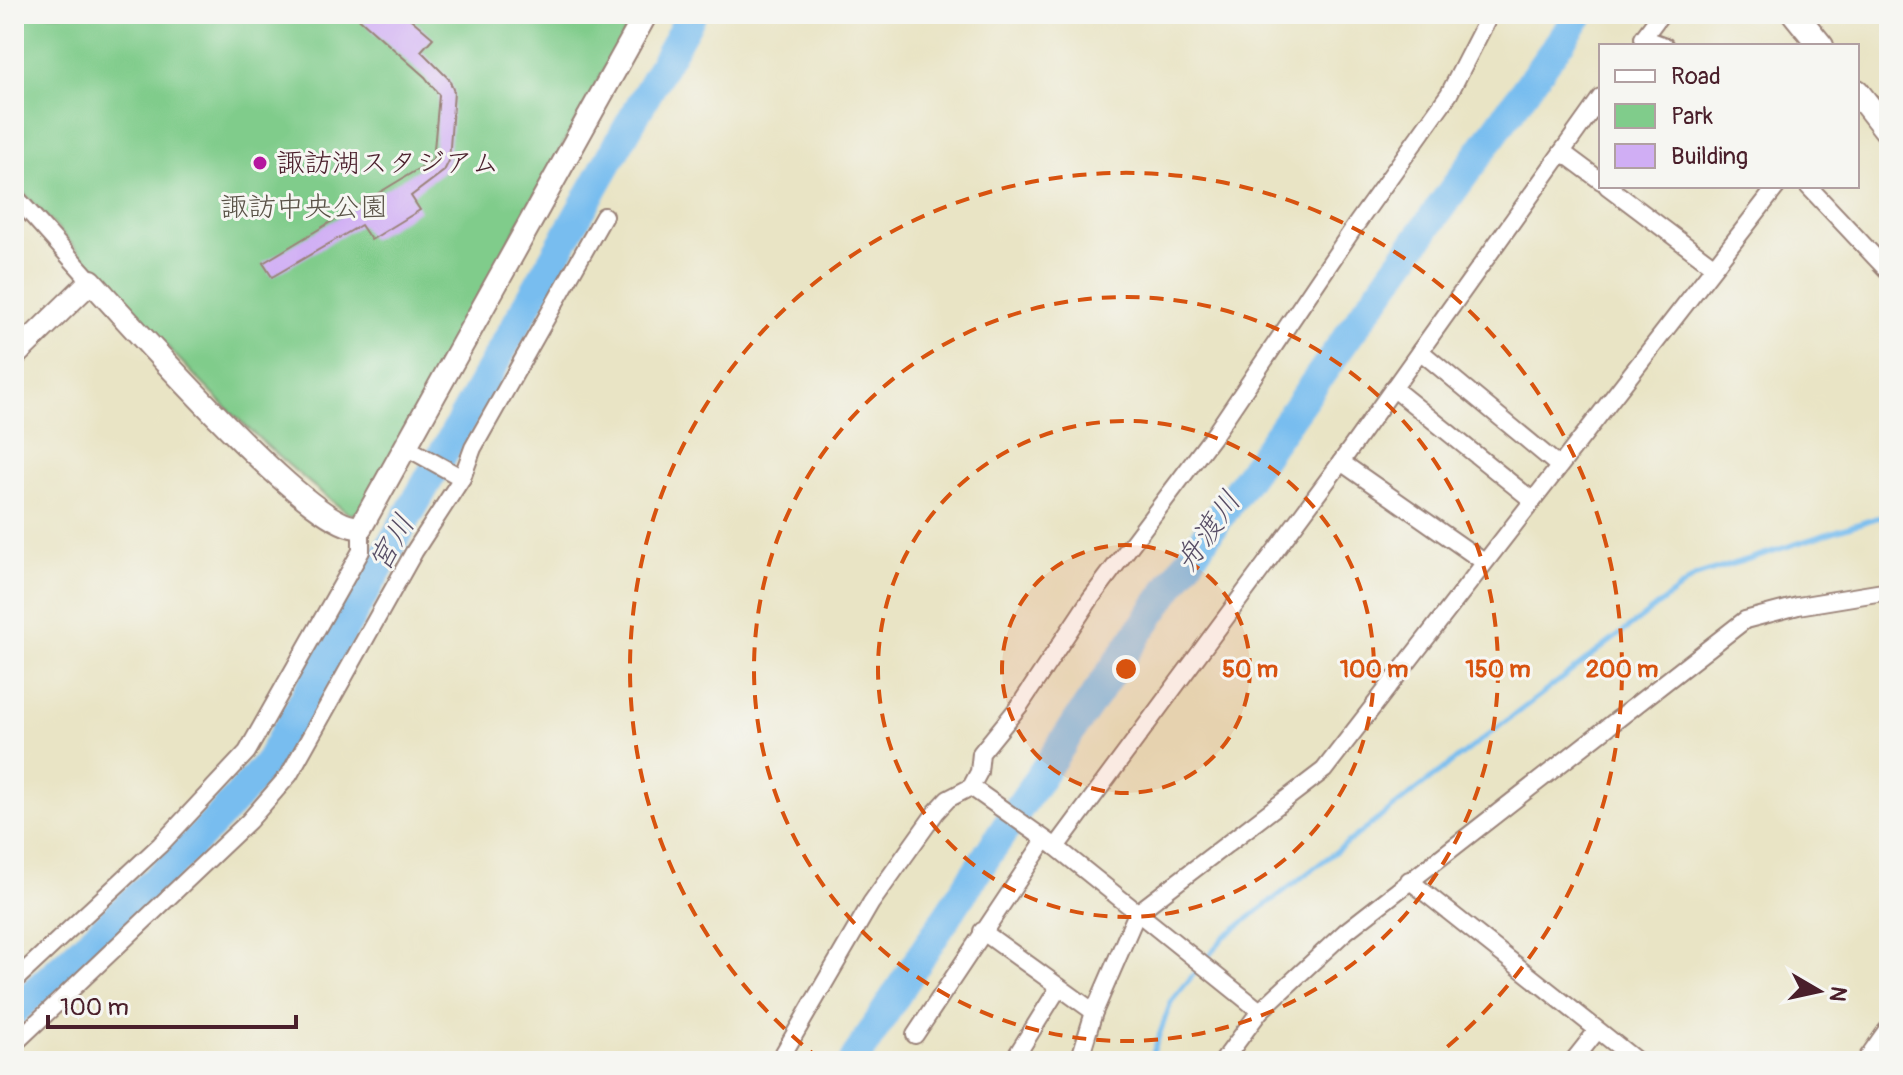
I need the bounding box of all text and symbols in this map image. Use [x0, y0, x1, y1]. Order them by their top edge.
legend [1599, 44, 1859, 188]
text: Road [1671, 62, 1721, 91]
text: Park [1671, 102, 1713, 131]
text: Building [1671, 142, 1748, 171]
place label: 諏訪湖スタジアム [276, 146, 499, 181]
marker: 諏訪湖スタジアム [251, 154, 269, 172]
park label: 諏訪中央公園 [220, 190, 388, 225]
water label: 舟渡川 [1167, 484, 1249, 578]
water label: 宮川 [361, 508, 423, 578]
centre of rings [1112, 655, 1140, 683]
text: 50 m [1222, 655, 1278, 684]
text: 100 m [1340, 655, 1408, 684]
text: 150 m [1465, 655, 1531, 684]
text: 200 m [1586, 655, 1658, 684]
north arrow [1779, 951, 1859, 1031]
scale bar [48, 979, 296, 1029]
text: N [1823, 984, 1853, 1004]
text: 100 m [60, 993, 129, 1022]

